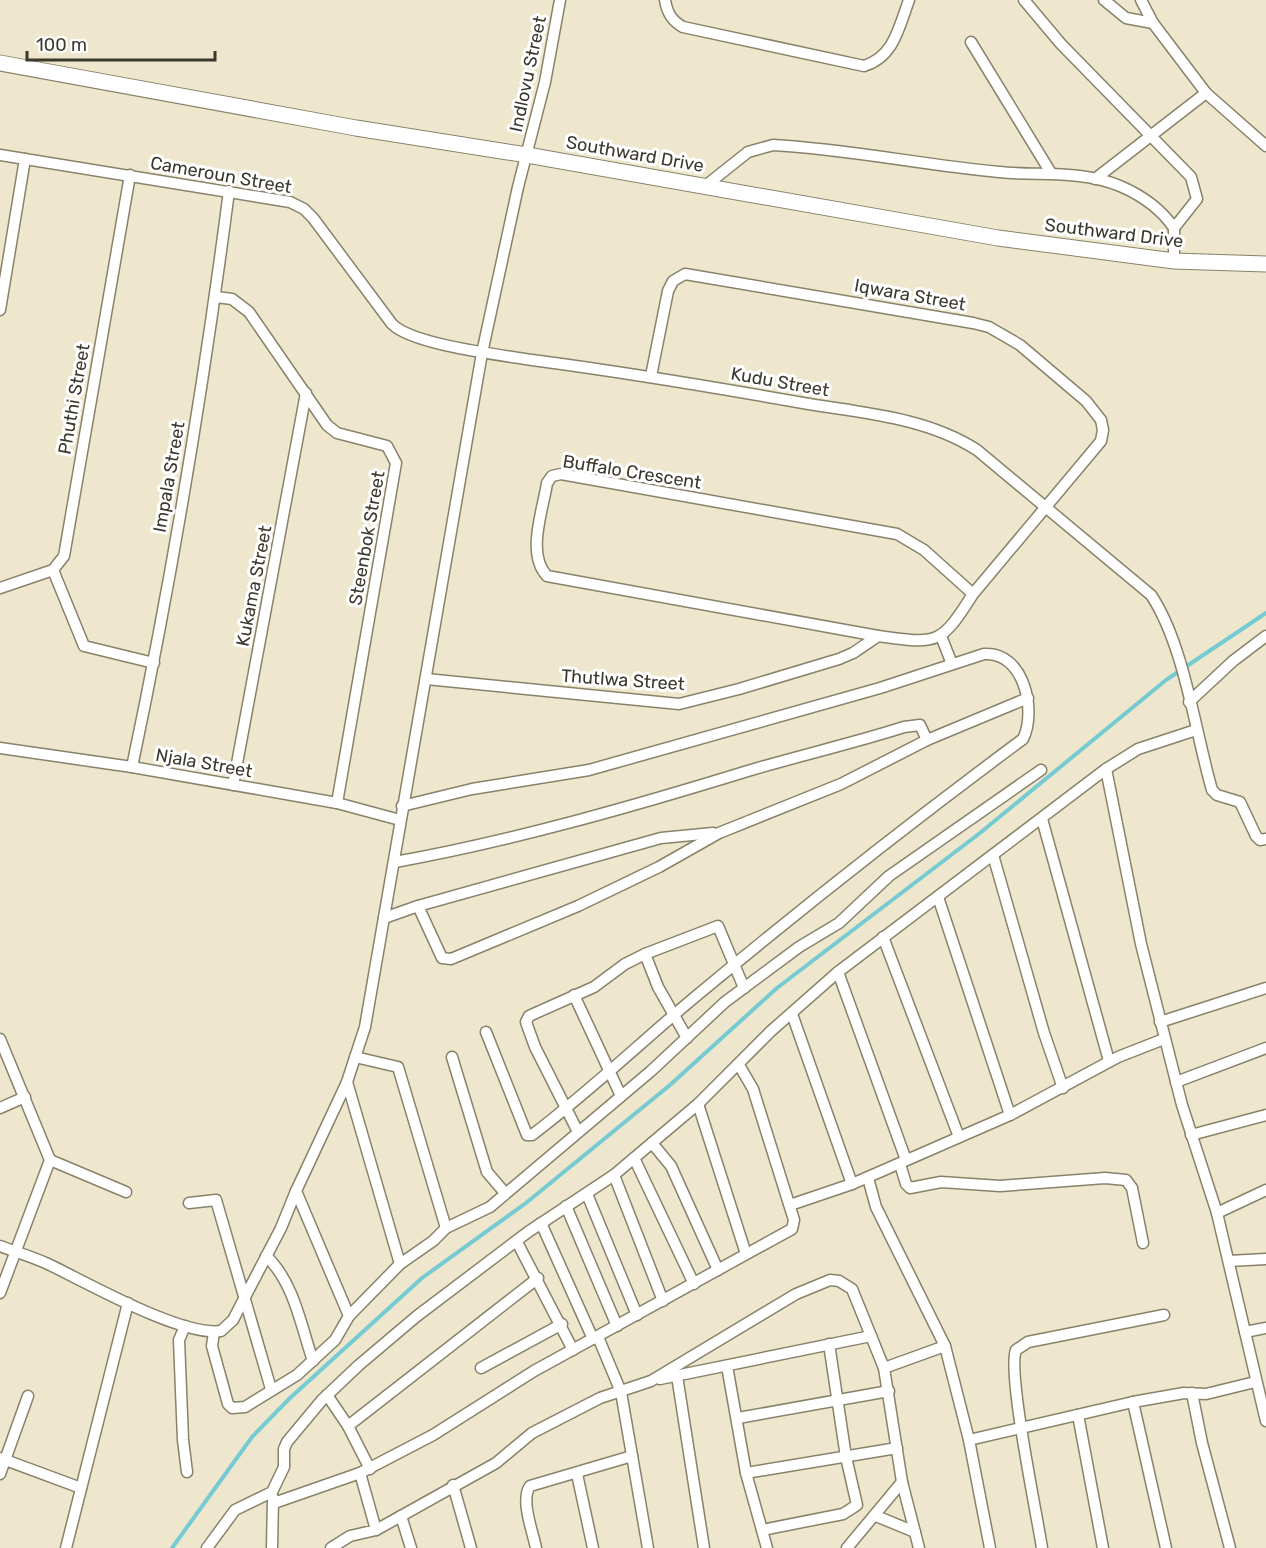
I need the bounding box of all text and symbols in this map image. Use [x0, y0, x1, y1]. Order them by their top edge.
street label: Indlovu Street [505, 14, 551, 134]
scale bar [27, 24, 214, 62]
text: 100 m [36, 34, 87, 56]
street label: Southward Drive [564, 131, 706, 177]
street label: Cameroun Street [149, 152, 293, 198]
street label: Southward Drive [1043, 214, 1185, 252]
street label: Iqwara Street [853, 274, 967, 316]
street label: Phuthi Street [53, 342, 95, 456]
street label: Kudu Street [729, 363, 831, 401]
street label: Impala Street [148, 420, 190, 534]
street label: Buffalo Crescent [561, 450, 703, 494]
street label: Steenbok Street [344, 469, 390, 607]
street label: Kukama Street [231, 524, 277, 648]
street label: Thutlwa Street [560, 665, 686, 695]
street label: Njala Street [154, 744, 254, 782]

